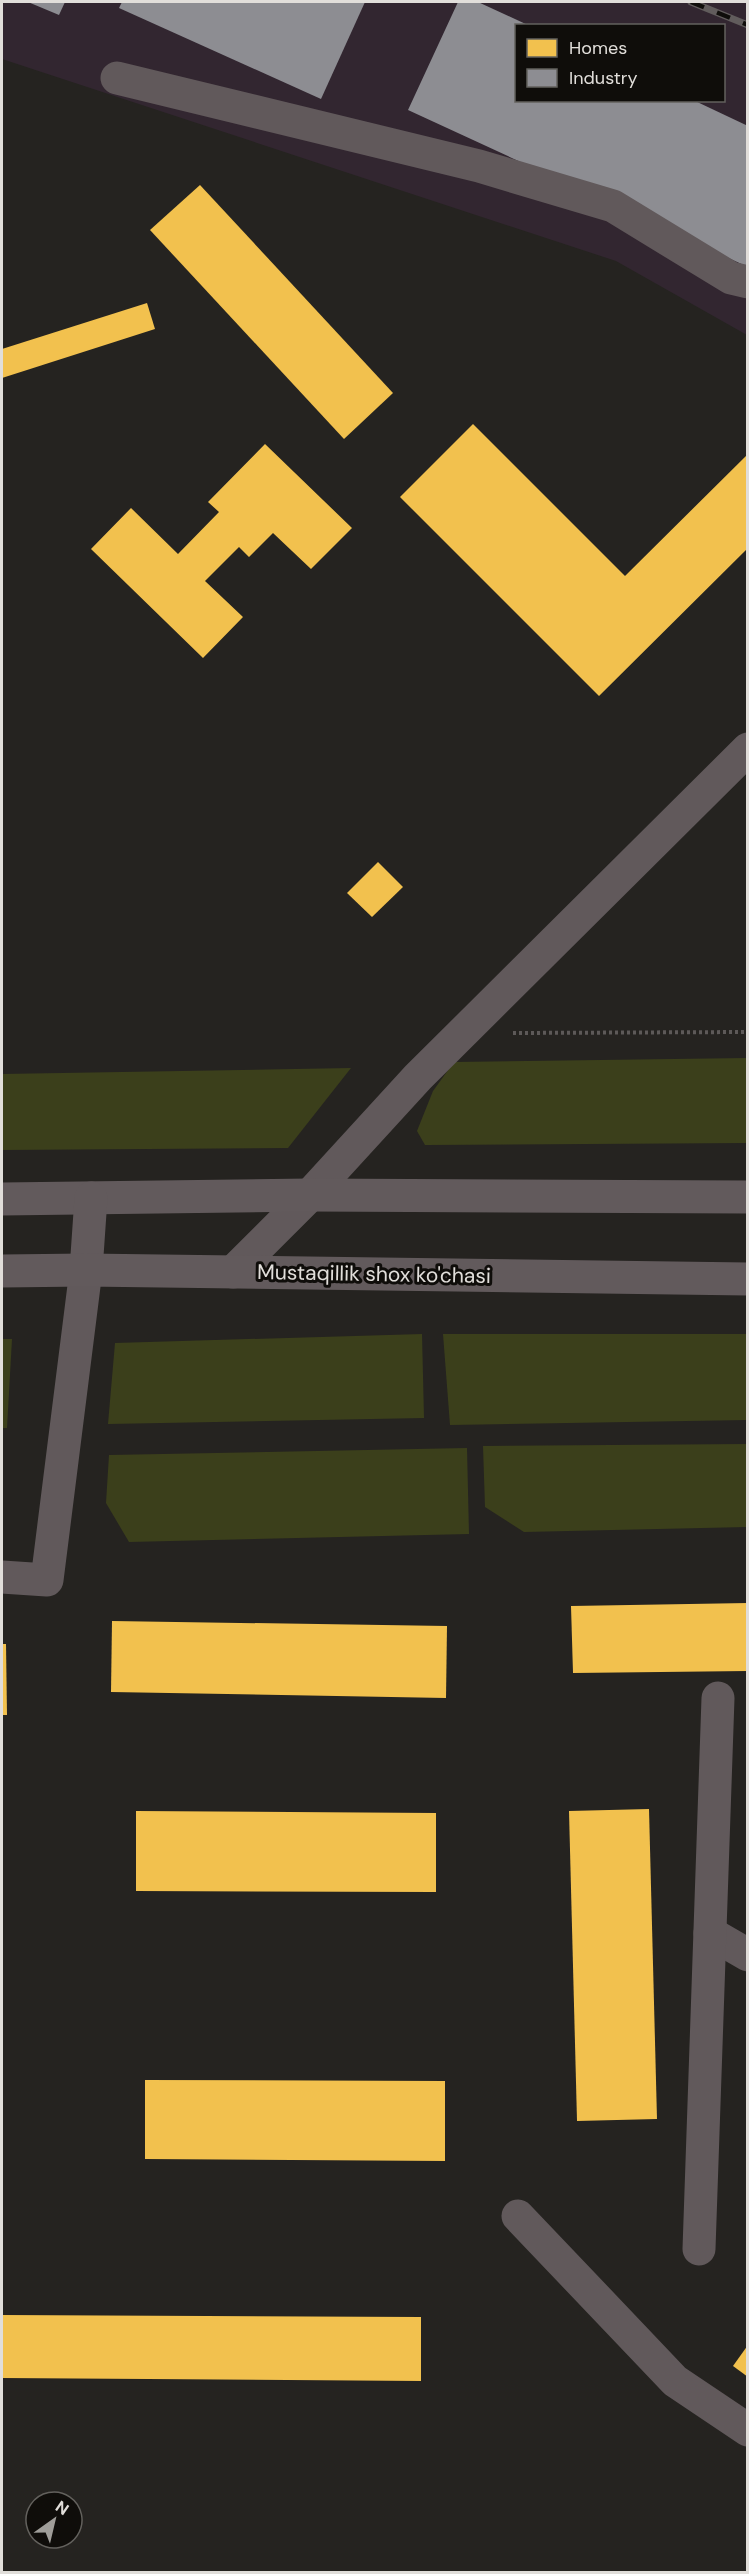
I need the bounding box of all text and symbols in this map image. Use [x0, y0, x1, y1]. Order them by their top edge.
legend [515, 24, 725, 102]
text: Homes [569, 36, 627, 60]
text: Industry [569, 66, 638, 90]
street label: Mustaqillik shox ko'chasi [257, 1258, 491, 1290]
north arrow [24, 2490, 84, 2550]
text: N [51, 2496, 73, 2520]

